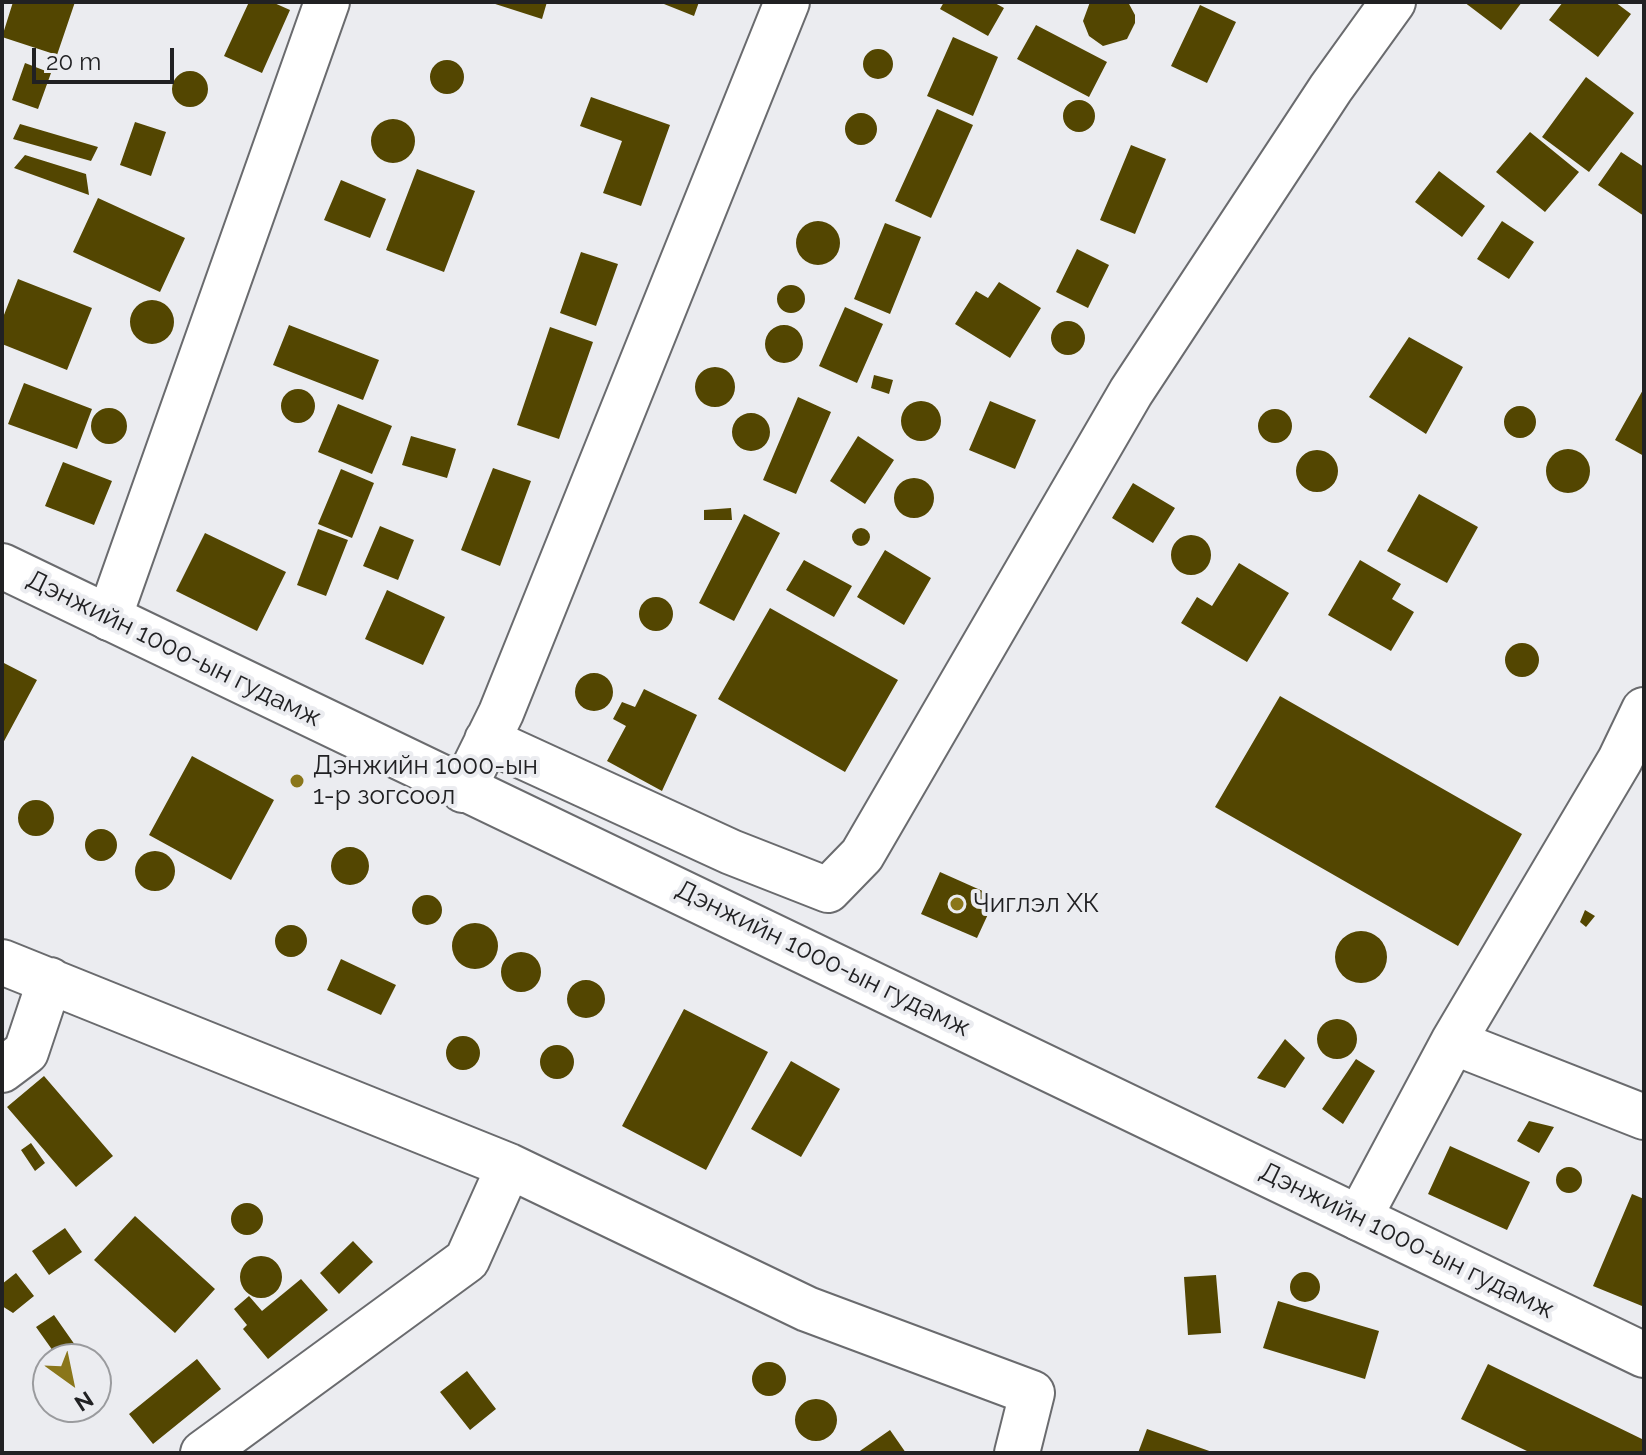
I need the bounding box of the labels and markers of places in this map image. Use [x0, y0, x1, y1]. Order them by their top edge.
place label: Дэнжийн 1000-ын 1-р зогсоол [313, 750, 538, 812]
marker: Дэнжийн 1000-ын 1-р зогсоол [288, 772, 306, 790]
place label: Чиглэл ХК [973, 888, 1099, 920]
marker: Чиглэл ХК [948, 895, 966, 913]

